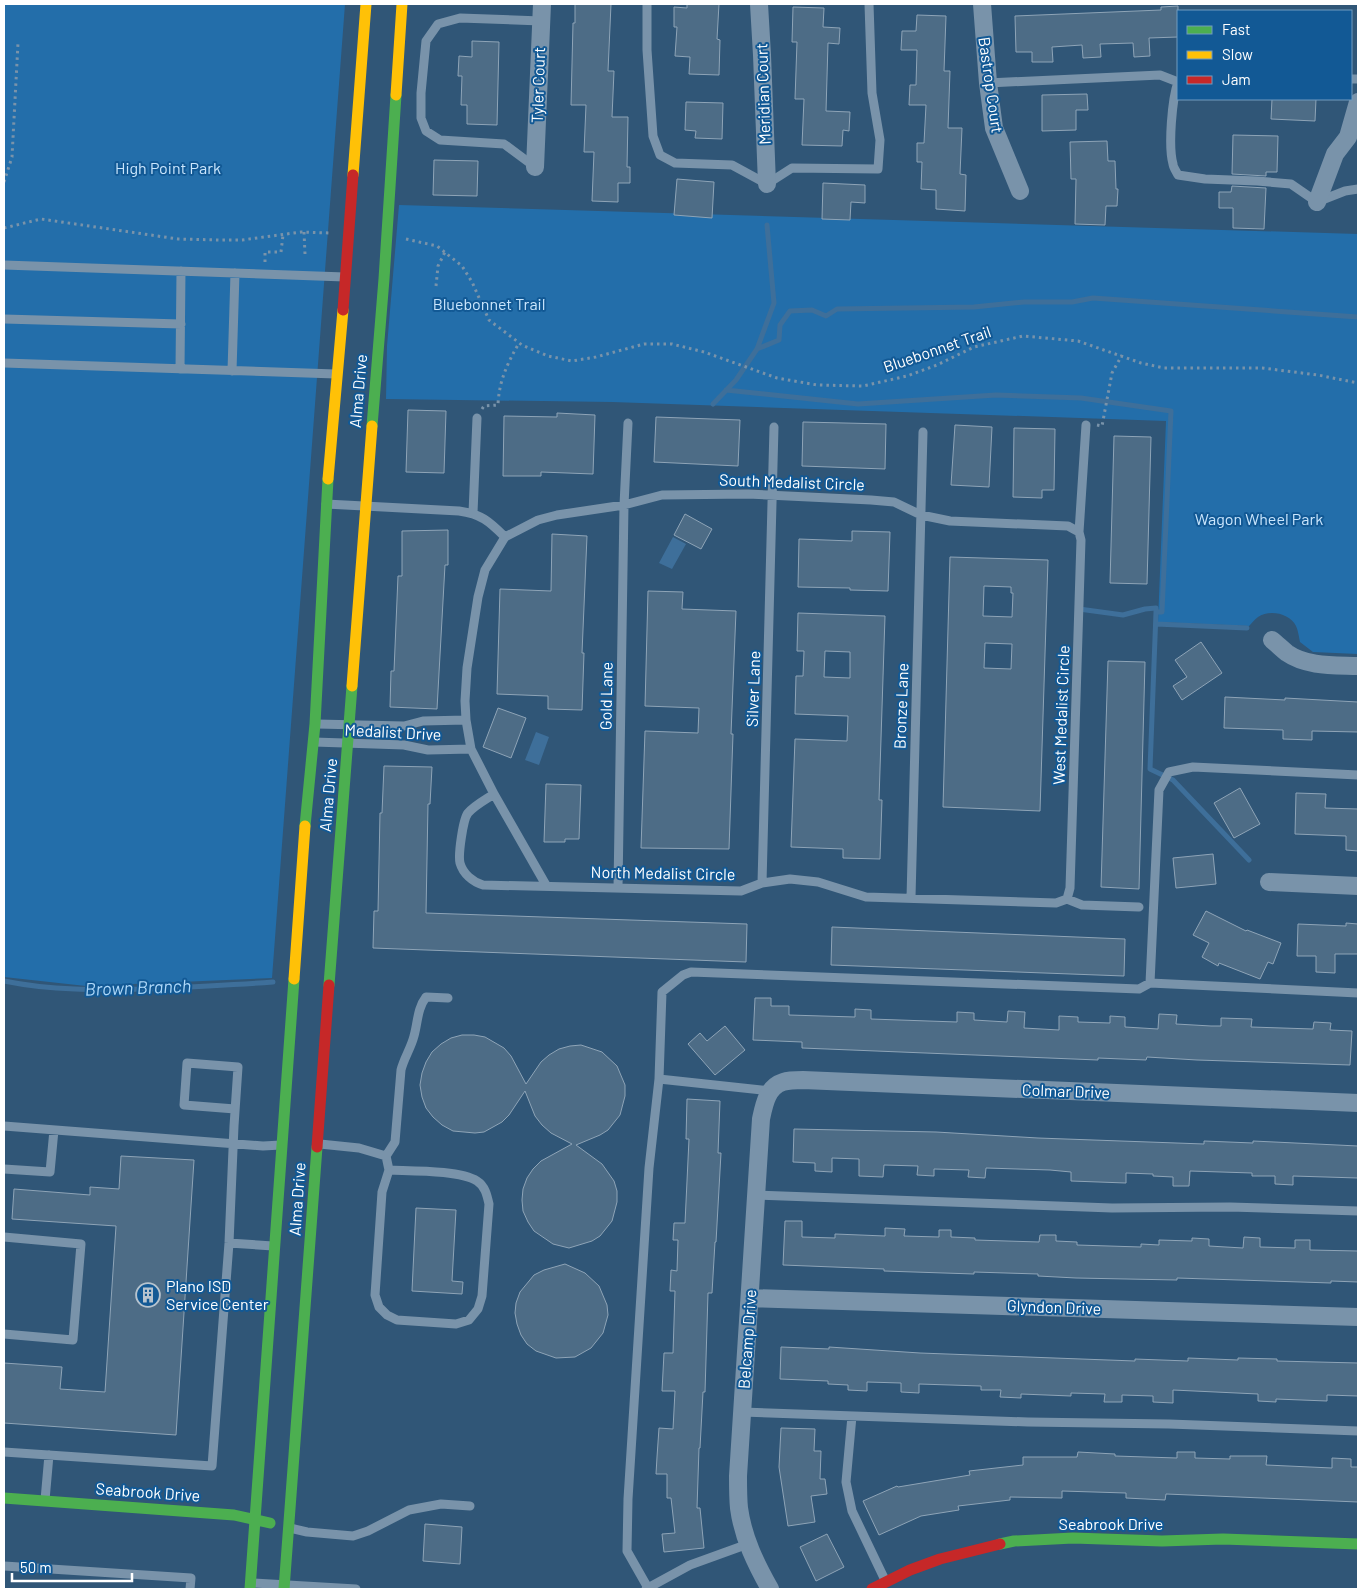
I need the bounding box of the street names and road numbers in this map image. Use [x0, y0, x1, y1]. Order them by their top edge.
street label: Bastrop Court [975, 36, 1008, 134]
street label: Meridian Court [751, 43, 774, 145]
street label: Tyler Court [527, 47, 548, 123]
street label: Bluebonnet Trail [880, 321, 993, 376]
street label: Alma Drive [345, 353, 370, 428]
street label: South Medalist Circle [719, 469, 865, 494]
street label: West Medalist Circle [1049, 645, 1072, 785]
street label: Silver Lane [742, 651, 763, 727]
street label: Gold Lane [595, 662, 616, 730]
street label: Bronze Lane [890, 663, 912, 749]
street label: Medalist Drive [344, 719, 442, 744]
street label: Alma Drive [315, 757, 340, 832]
street label: North Medalist Circle [591, 862, 735, 883]
street label: Colmar Drive [1022, 1079, 1110, 1102]
street label: Alma Drive [284, 1162, 309, 1236]
street label: Belcamp Drive [734, 1289, 759, 1389]
street label: Glyndon Drive [1007, 1295, 1101, 1318]
street label: Seabrook Drive [95, 1478, 201, 1505]
street label: Seabrook Drive [1059, 1514, 1163, 1533]

